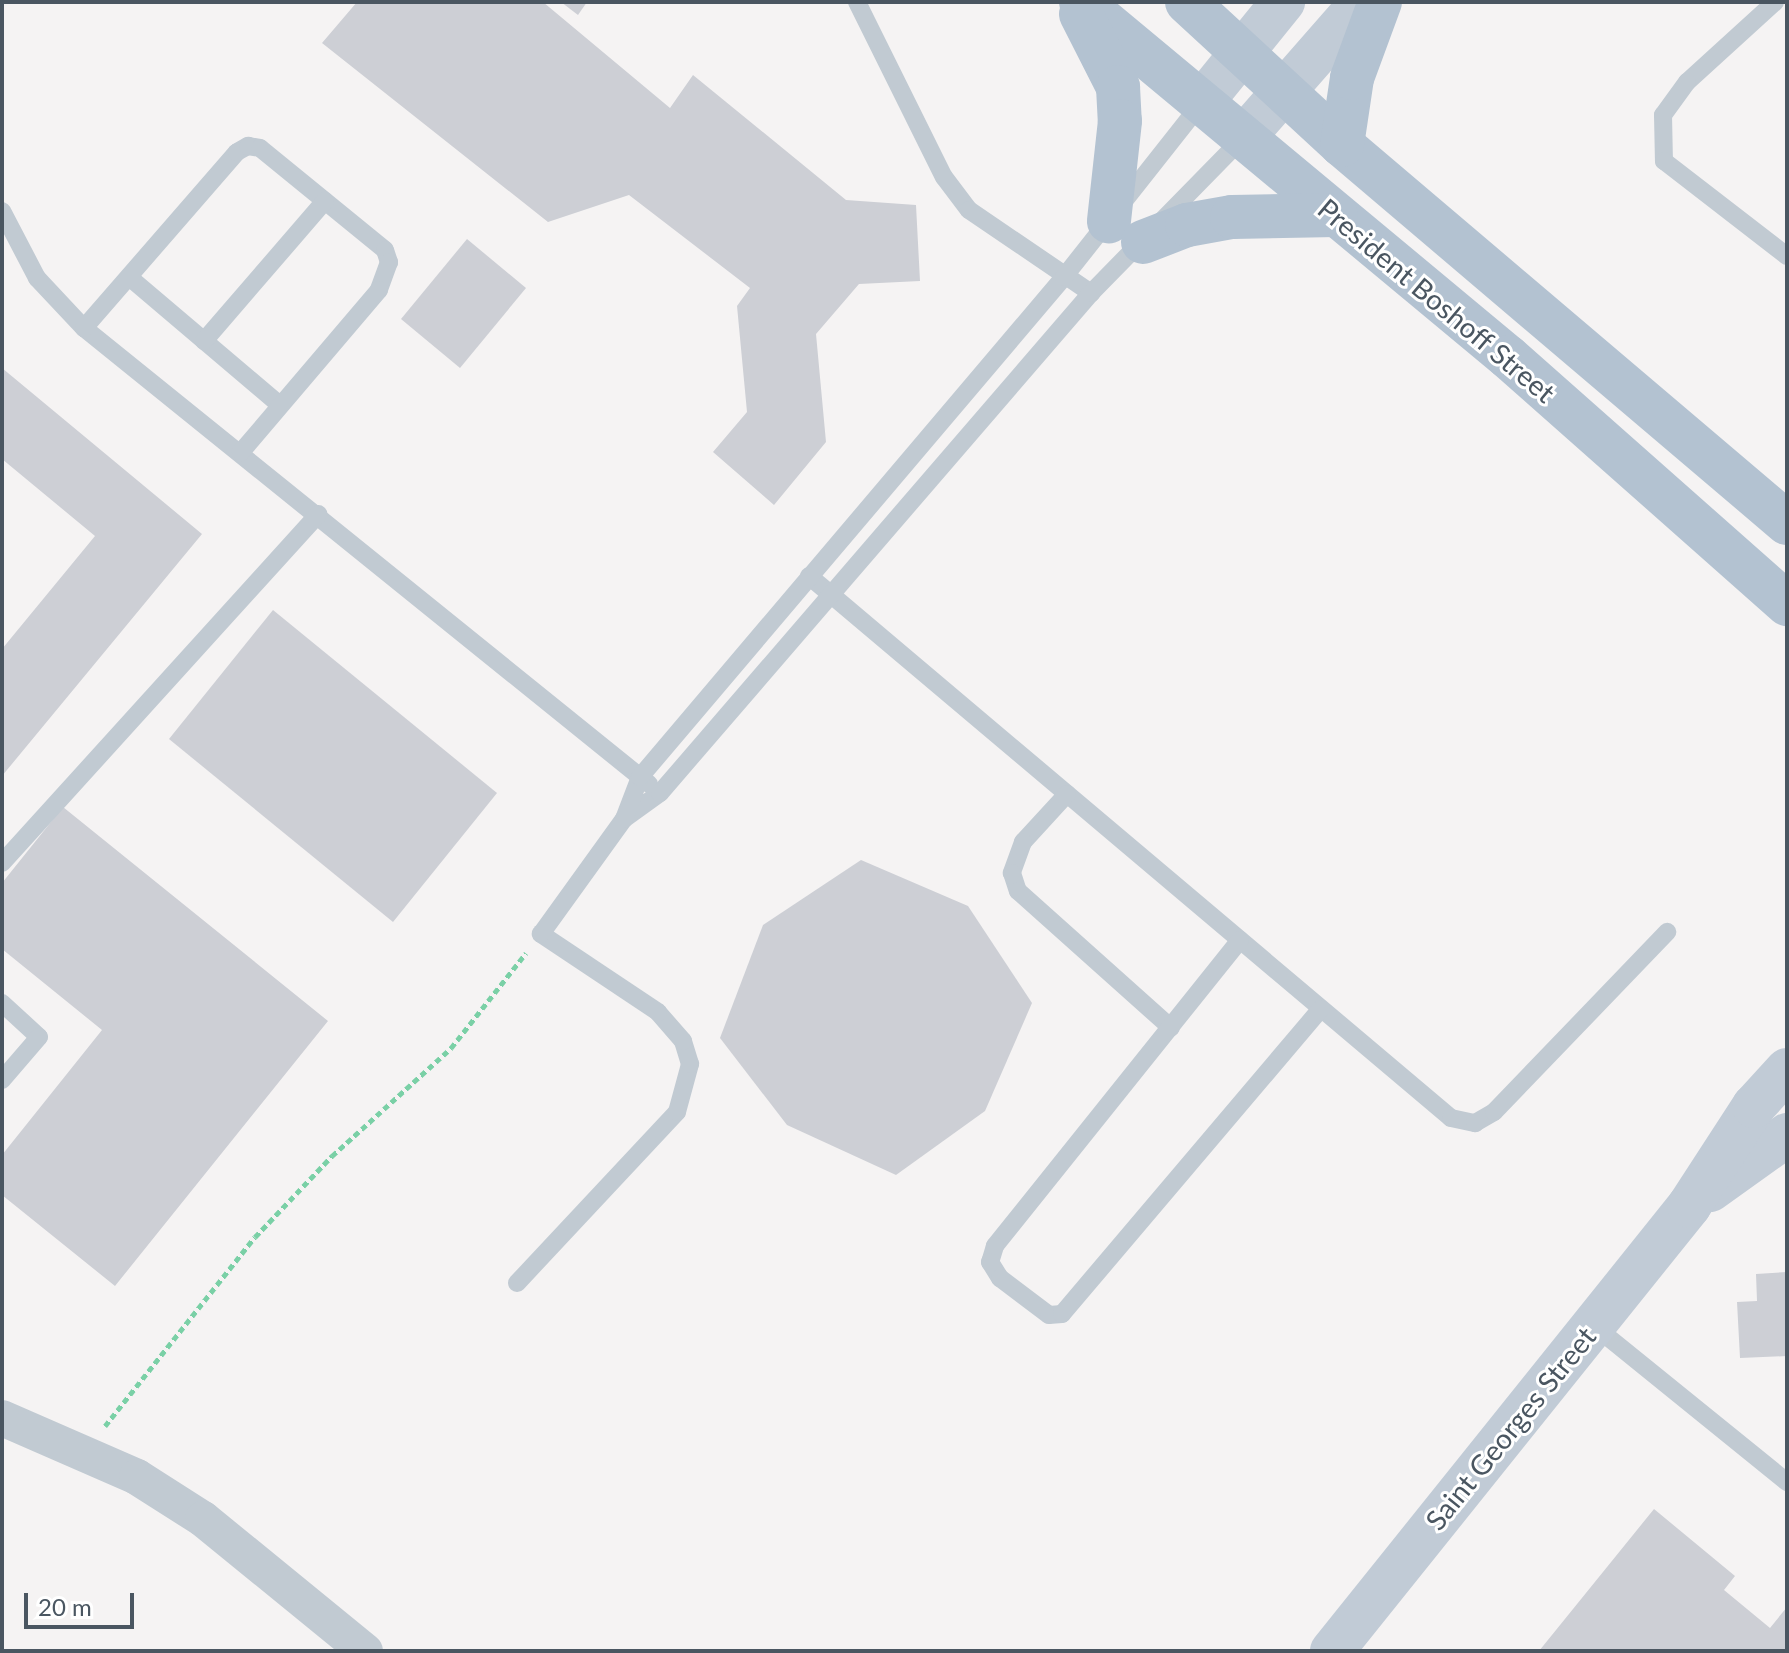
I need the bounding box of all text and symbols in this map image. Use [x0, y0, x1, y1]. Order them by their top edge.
street label: President Boshoff Street [1311, 191, 1563, 409]
street label: Saint Georges Street [1418, 1320, 1602, 1536]
scale bar [28, 1577, 138, 1627]
text: 20 m [38, 1592, 92, 1621]

